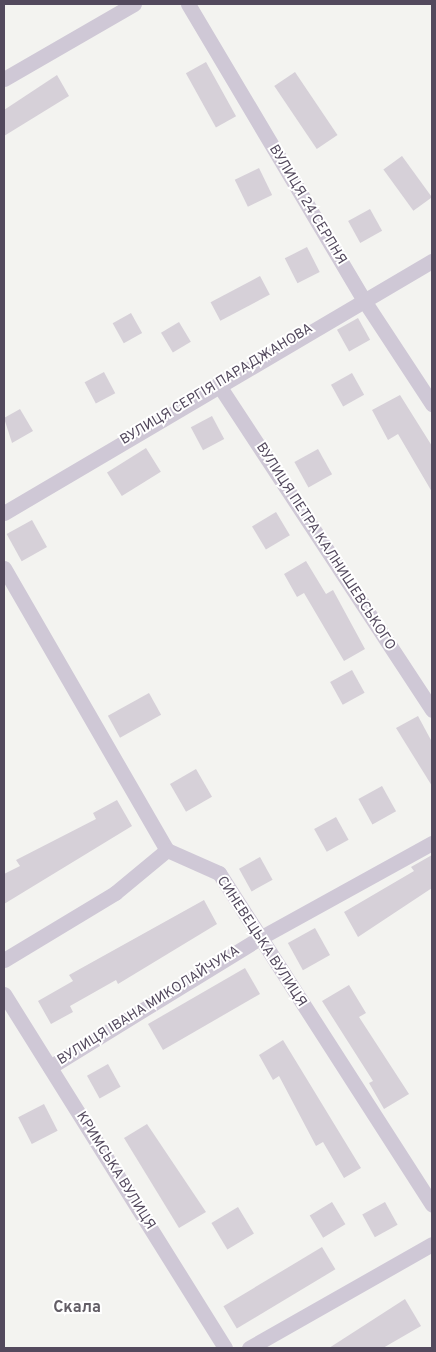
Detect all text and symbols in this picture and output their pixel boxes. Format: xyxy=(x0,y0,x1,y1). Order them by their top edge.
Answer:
street label: ВУЛИЦЯ 24 СЕРПНЯ xyxy=(265,142,349,268)
street label: ВУЛИЦЯ СЕРГІЯ ПАРАДЖАНОВА xyxy=(118,321,316,449)
street label: ВУЛИЦЯ ПЕТРА КАЛНИШЕВСЬКОГО xyxy=(251,440,399,654)
street label: СИНЕВЕЦЬКА ВУЛИЦЯ xyxy=(212,873,310,1011)
street label: ВУЛИЦЯ ІВАНА МИКОЛАЙЧУКА xyxy=(54,943,244,1069)
street label: КРИМСЬКА ВУЛИЦЯ xyxy=(72,1109,158,1233)
district label: Скала xyxy=(53,1298,101,1318)

